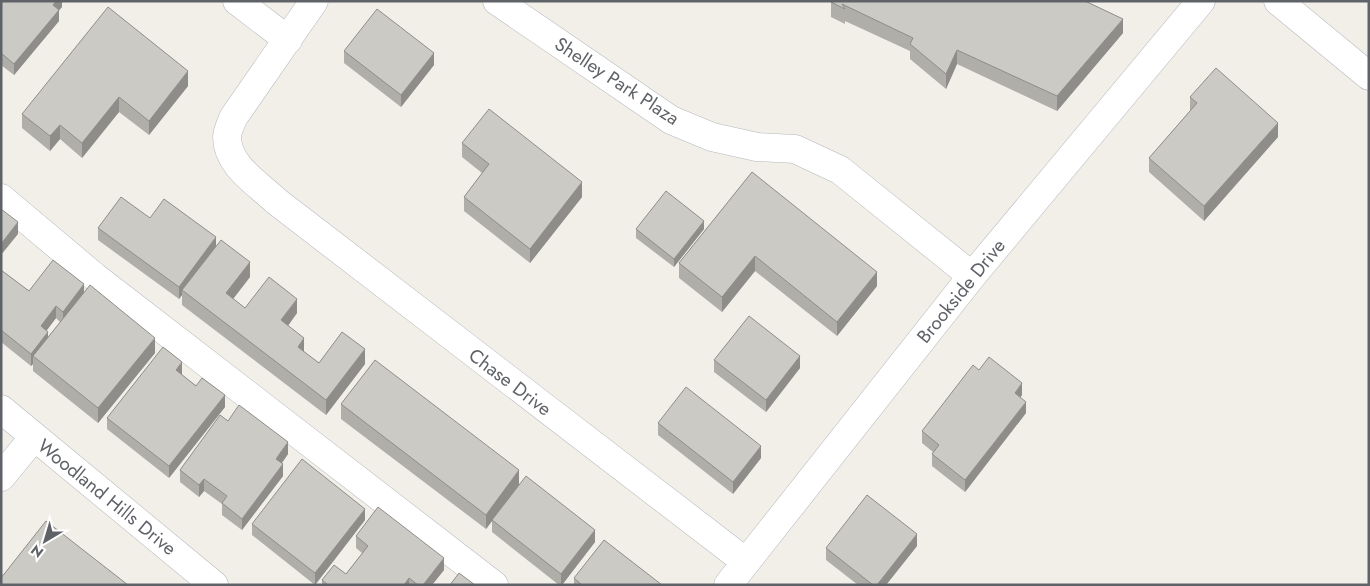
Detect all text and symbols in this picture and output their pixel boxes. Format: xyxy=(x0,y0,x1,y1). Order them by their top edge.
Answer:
street label: Shelley Park Plaza xyxy=(549,31,685,131)
street label: Brookside Drive xyxy=(911,233,1012,349)
street label: Chase Drive xyxy=(463,342,557,422)
street label: Woodland Hills Drive xyxy=(32,432,182,562)
north arrow xyxy=(20,516,70,566)
text: N xyxy=(26,540,48,563)

